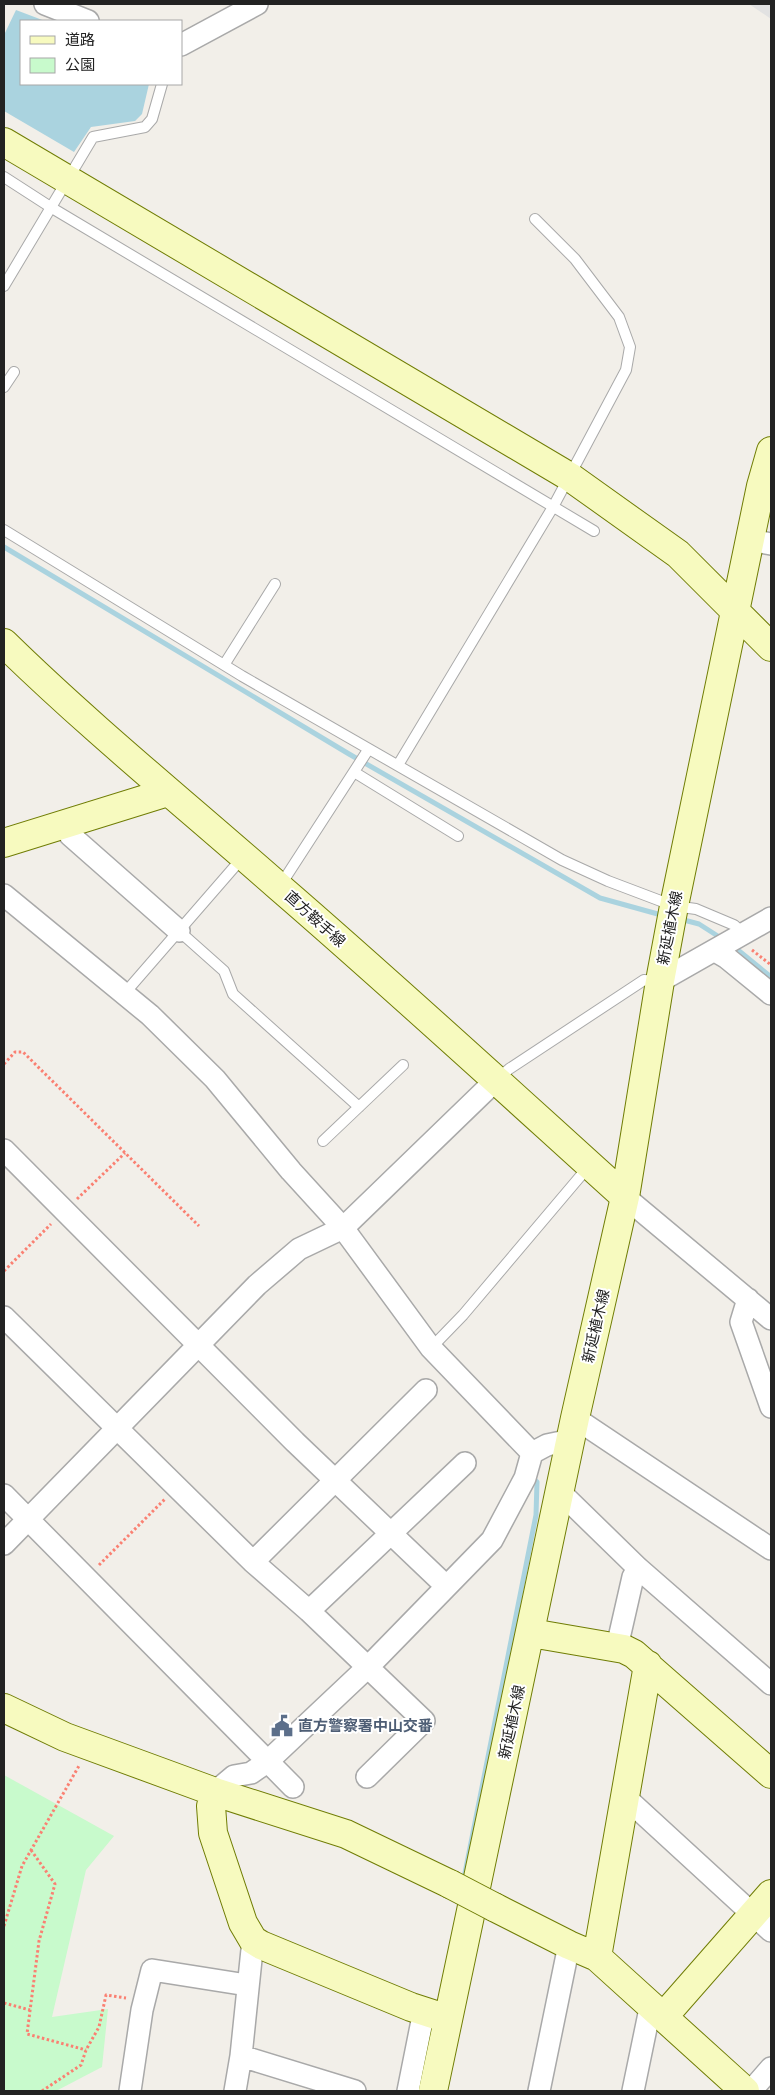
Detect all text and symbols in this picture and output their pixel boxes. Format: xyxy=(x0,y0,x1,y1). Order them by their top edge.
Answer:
legend xyxy=(20,20,182,85)
text: 道路 xyxy=(65,31,95,49)
text: 公園 xyxy=(65,56,95,74)
street label: 直方鞍手線 xyxy=(281,887,349,951)
street label: 新延植木線 xyxy=(654,889,686,967)
street label: 新延植木線 xyxy=(579,1287,613,1365)
street label: 新延植木線 xyxy=(495,1683,529,1761)
public building icon: 直方警察署中山交番 xyxy=(269,1713,295,1739)
place label: 直方警察署中山交番 xyxy=(298,1717,433,1735)

